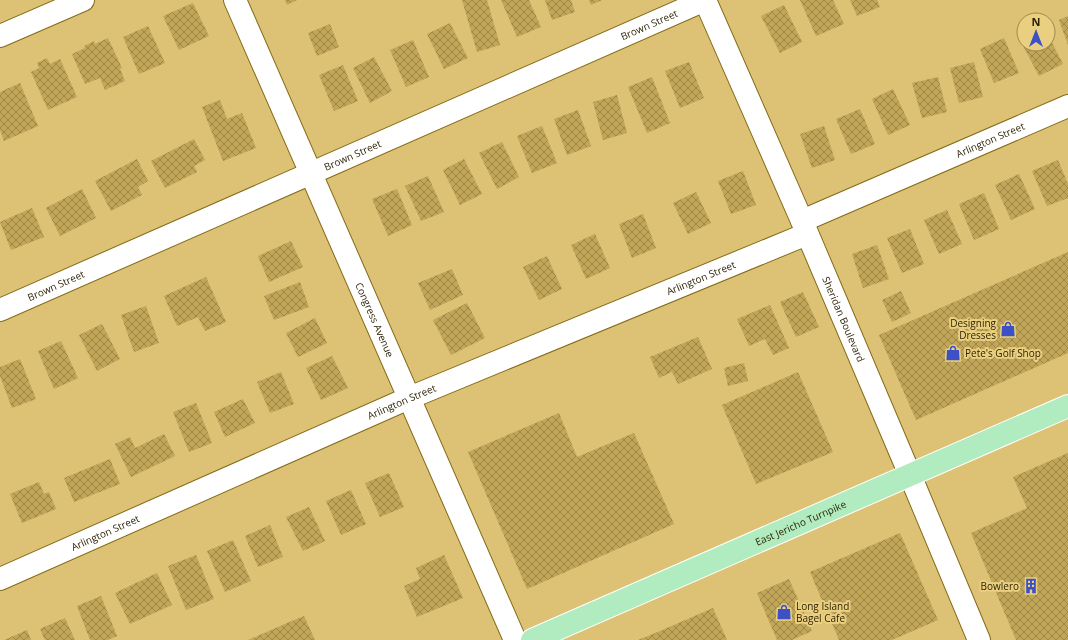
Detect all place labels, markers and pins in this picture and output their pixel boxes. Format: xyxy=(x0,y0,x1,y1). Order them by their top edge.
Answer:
place label: Designing Dresses xyxy=(950,316,997,342)
shop icon: Designing Dresses xyxy=(999,320,1017,338)
shop icon: Pete's Golf Shop xyxy=(944,344,962,362)
place label: Pete's Golf Shop xyxy=(965,346,1041,360)
building icon: Bowlero xyxy=(1022,577,1040,595)
place label: Bowlero xyxy=(981,579,1019,593)
place label: Long Island Bagel Cafe xyxy=(796,599,849,625)
shop icon: Long Island Bagel Cafe xyxy=(775,603,793,621)

